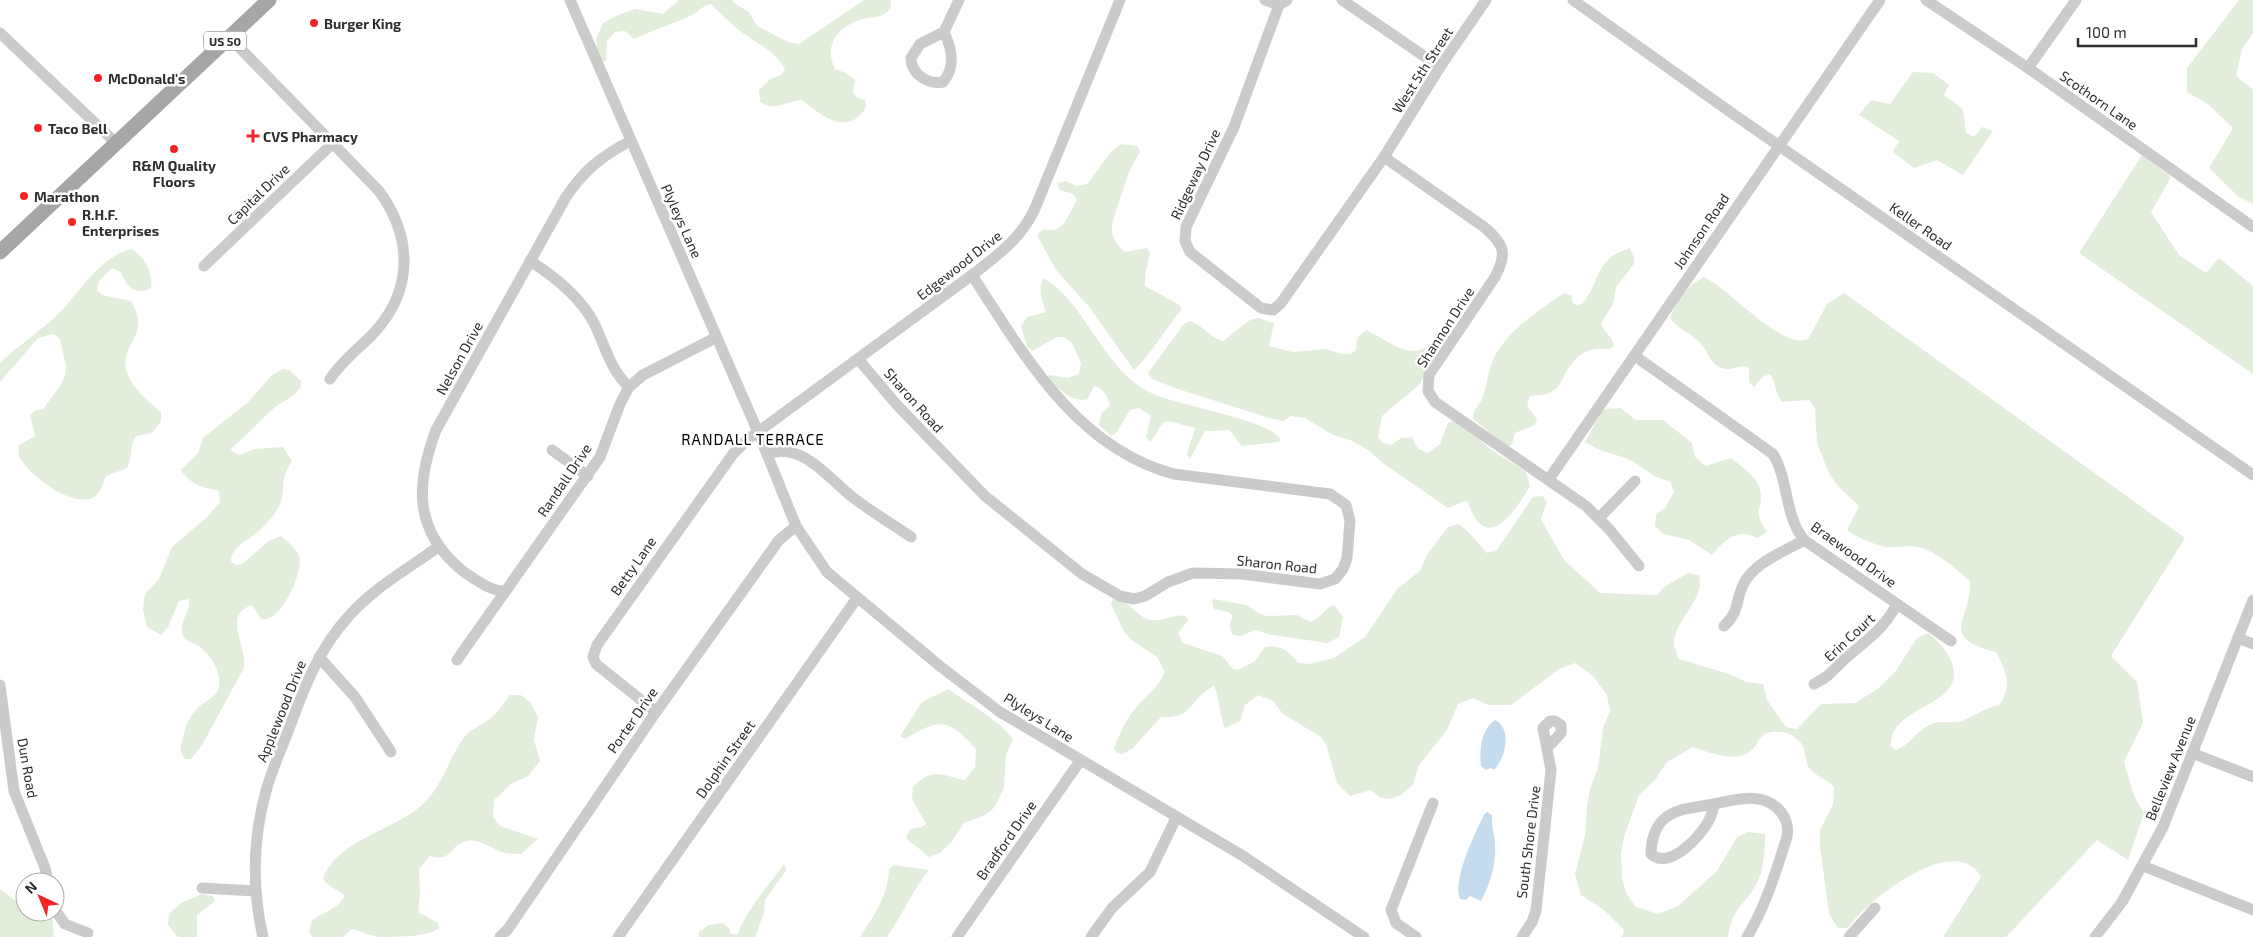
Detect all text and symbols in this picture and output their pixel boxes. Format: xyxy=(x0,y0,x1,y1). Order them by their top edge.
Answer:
place label: Burger King xyxy=(324,15,401,32)
scale bar xyxy=(2078,15,2196,47)
marker: Burger King xyxy=(308,17,320,29)
text: 100 m xyxy=(2086,23,2127,41)
street label: West 5th Street xyxy=(1388,24,1456,116)
road number: US 50 xyxy=(204,31,246,50)
street label: Scothorn Lane xyxy=(2057,67,2141,133)
place label: McDonald's xyxy=(108,70,186,87)
marker: McDonald's xyxy=(92,72,104,84)
place label: Taco Bell xyxy=(48,120,108,137)
marker: Taco Bell xyxy=(32,122,44,134)
street label: Ridgeway Drive xyxy=(1167,126,1223,222)
place label: CVS Pharmacy xyxy=(263,128,358,145)
marker: CVS Pharmacy xyxy=(247,130,259,142)
marker: R&M Quality Floors xyxy=(168,143,180,155)
place label: R&M Quality Floors xyxy=(132,157,216,190)
street label: Capital Drive xyxy=(223,160,293,228)
street label: Plyleys Lane xyxy=(658,181,706,261)
place label: Marathon xyxy=(34,188,100,205)
marker: Marathon xyxy=(18,190,30,202)
street label: Johnson Road xyxy=(1669,190,1733,272)
street label: Keller Road xyxy=(1887,198,1955,254)
place label: R.H.F. Enterprises xyxy=(82,206,159,239)
marker: R.H.F. Enterprises xyxy=(66,216,78,228)
street label: Edgewood Drive xyxy=(913,227,1005,303)
street label: Shannon Drive xyxy=(1413,284,1477,370)
street label: Nelson Drive xyxy=(432,318,486,398)
street label: Sharon Road xyxy=(881,364,947,436)
district label: RANDALL TERRACE xyxy=(681,430,825,448)
street label: Randall Drive xyxy=(533,440,595,520)
street label: Braewood Drive xyxy=(1808,517,1900,591)
street label: Betty Lane xyxy=(607,533,659,599)
street label: Sharon Road xyxy=(1236,551,1318,577)
street label: Erin Court xyxy=(1820,609,1878,665)
street label: Applewood Drive xyxy=(253,658,309,764)
street label: Porter Drive xyxy=(603,684,661,756)
street label: Plyleys Lane xyxy=(1001,689,1077,745)
street label: Belleview Avenue xyxy=(2141,713,2199,823)
street label: Dolphin Street xyxy=(692,717,758,801)
street label: Dun Road xyxy=(14,737,42,799)
street label: South Shore Drive xyxy=(1513,785,1543,899)
street label: Bradford Drive xyxy=(972,797,1040,883)
north arrow xyxy=(15,872,65,922)
text: N xyxy=(21,878,40,897)

